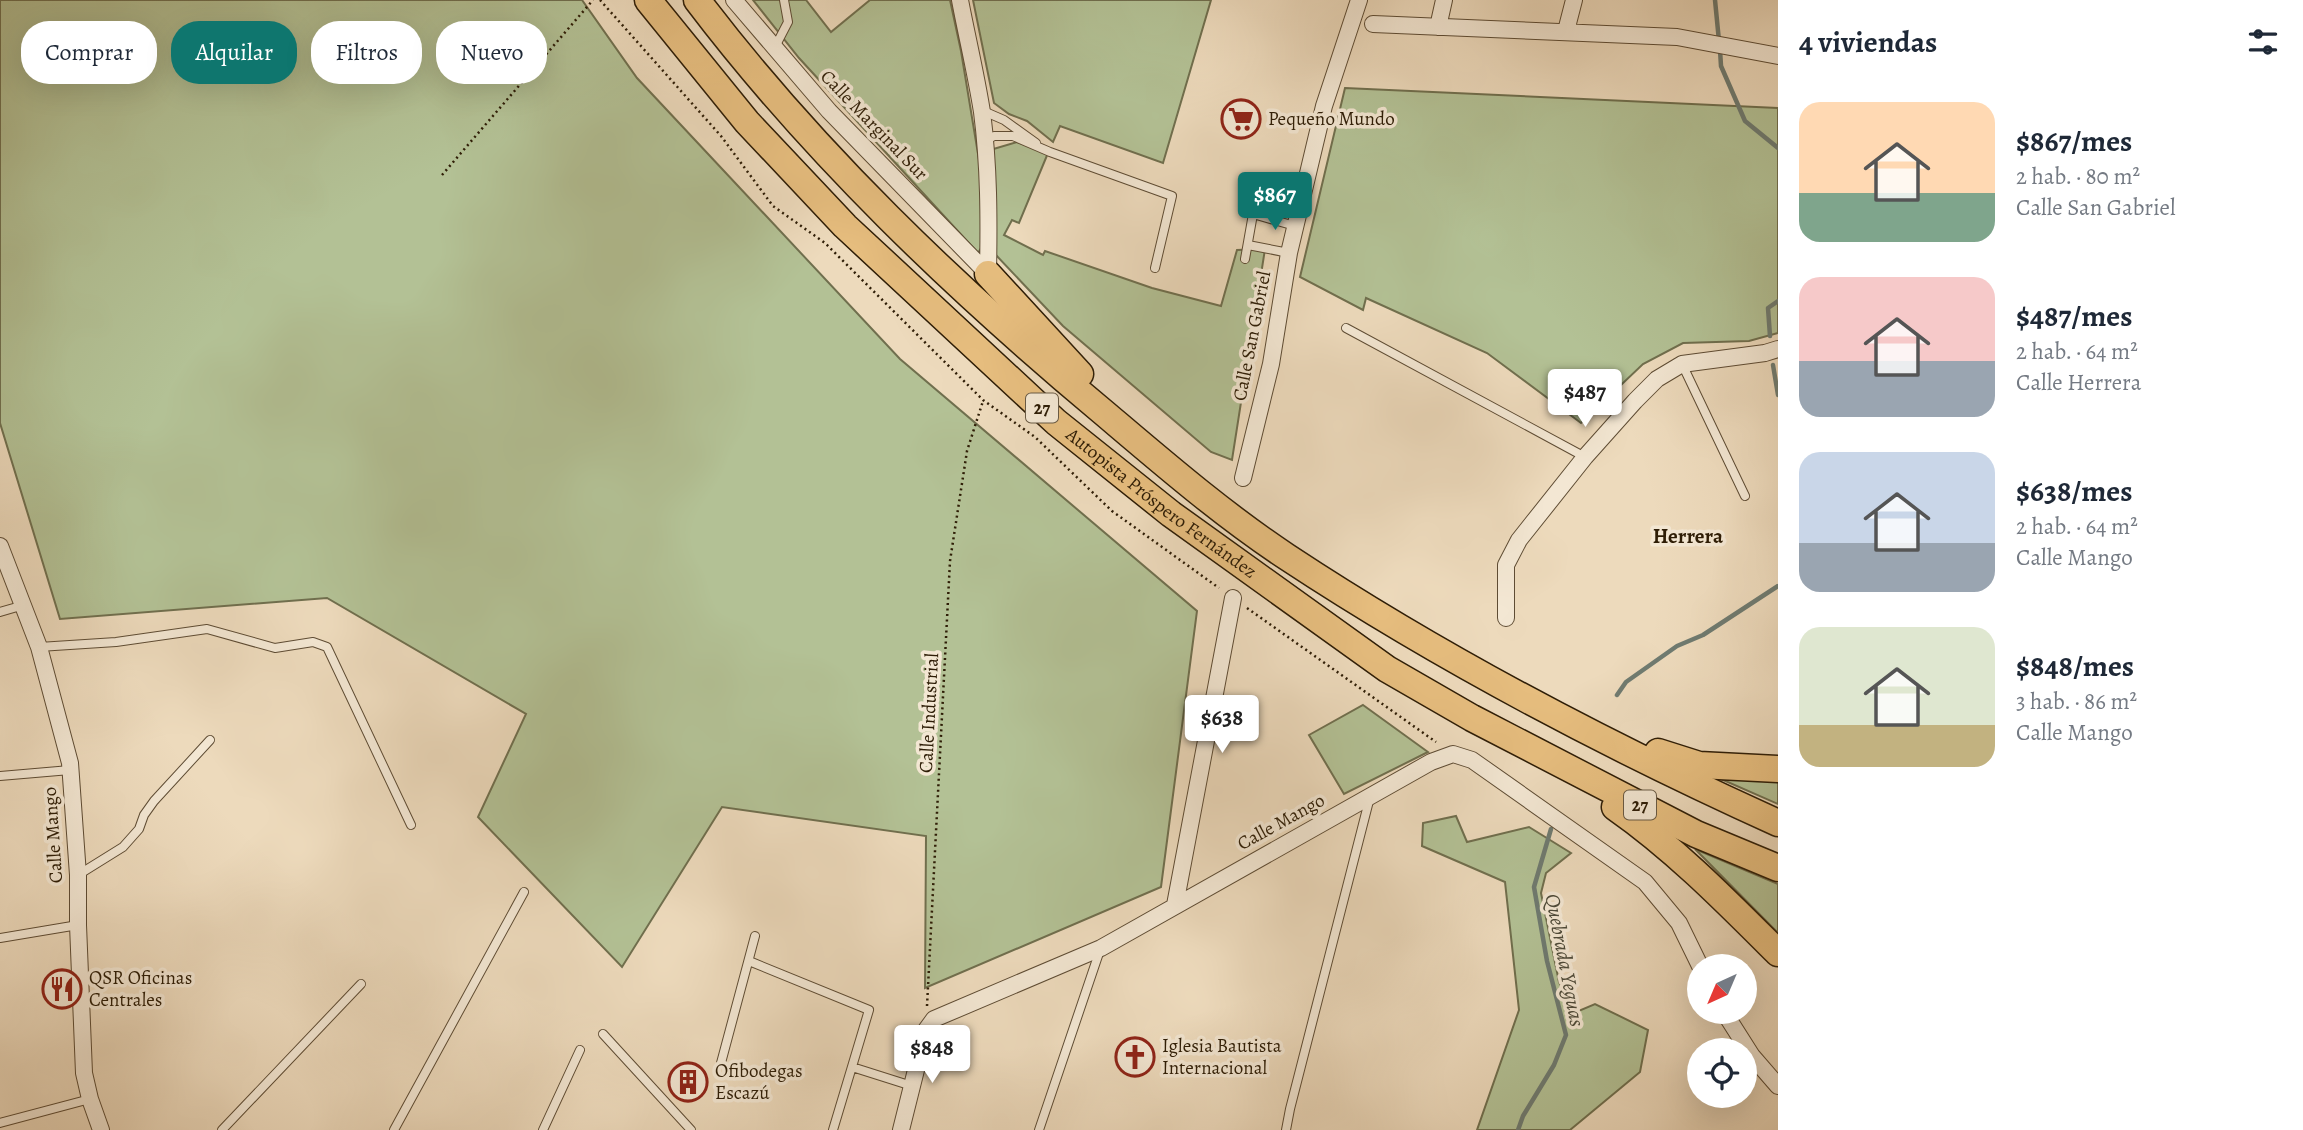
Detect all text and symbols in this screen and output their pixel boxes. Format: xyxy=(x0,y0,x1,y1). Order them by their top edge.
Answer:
chip: Comprar xyxy=(21,21,157,84)
chip: Alquilar xyxy=(171,21,297,84)
chip: Filtros xyxy=(311,21,422,84)
chip: Nuevo xyxy=(436,21,547,84)
text: 4 viviendas xyxy=(1799,22,1937,62)
icon: filters xyxy=(2244,23,2282,61)
street label: Calle Marginal Sur xyxy=(814,64,934,186)
supermarket icon: Pequeño Mundo xyxy=(1220,98,1262,140)
place label: Pequeño Mundo xyxy=(1268,106,1395,132)
text: $867/mes xyxy=(2016,121,2132,161)
icon: home xyxy=(1855,130,1939,214)
text: 2 hab. · 80 m² xyxy=(2016,161,2140,192)
pin: $867 xyxy=(1234,173,1316,232)
text: $867 xyxy=(1254,179,1296,210)
text: Calle San Gabriel xyxy=(2016,192,2176,223)
street label: Calle San Gabriel xyxy=(1227,268,1277,403)
text: $487/mes xyxy=(2016,296,2132,336)
icon: home xyxy=(1855,305,1939,389)
text: 2 hab. · 64 m² xyxy=(2016,336,2138,367)
text: Calle Herrera xyxy=(2016,367,2141,398)
pin: $487 xyxy=(1544,370,1626,429)
text: $487 xyxy=(1564,376,1606,407)
road number: 27 xyxy=(1026,394,1058,422)
street label: Autopista Próspero Fernández xyxy=(1060,421,1262,584)
text: $638/mes xyxy=(2016,471,2132,511)
icon: home xyxy=(1855,480,1939,564)
text: 2 hab. · 64 m² xyxy=(2016,511,2138,542)
district label: Herrera xyxy=(1653,522,1724,550)
text: Calle Mango xyxy=(2016,542,2133,573)
text: $848/mes xyxy=(2016,646,2134,686)
street label: Calle Industrial xyxy=(913,652,945,774)
icon: home xyxy=(1855,655,1939,739)
text: 3 hab. · 86 m² xyxy=(2016,686,2137,717)
pin: $638 xyxy=(1181,696,1263,755)
text: $638 xyxy=(1201,702,1243,733)
text: Calle Mango xyxy=(2016,717,2133,748)
street label: Calle Mango xyxy=(37,786,69,884)
street label: Calle Mango xyxy=(1233,787,1329,857)
road number: 27 xyxy=(1624,790,1656,820)
water label: Quebrada Yeguas xyxy=(1538,891,1592,1029)
north arrow xyxy=(1687,954,1757,1024)
map controls xyxy=(1687,954,1757,1108)
place label: QSR Oficinas Centrales xyxy=(89,965,192,1013)
restaurant icon: QSR Oficinas Centrales xyxy=(41,968,83,1010)
pin: $848 xyxy=(891,1026,973,1085)
text: $848 xyxy=(910,1032,954,1063)
place label: Iglesia Bautista Internacional xyxy=(1162,1033,1282,1081)
church icon: Iglesia Bautista Internacional xyxy=(1114,1036,1156,1078)
button: locate xyxy=(1687,1038,1757,1108)
place label: Ofibodegas Escazú xyxy=(715,1058,803,1106)
building icon: Ofibodegas Escazú xyxy=(667,1061,709,1103)

